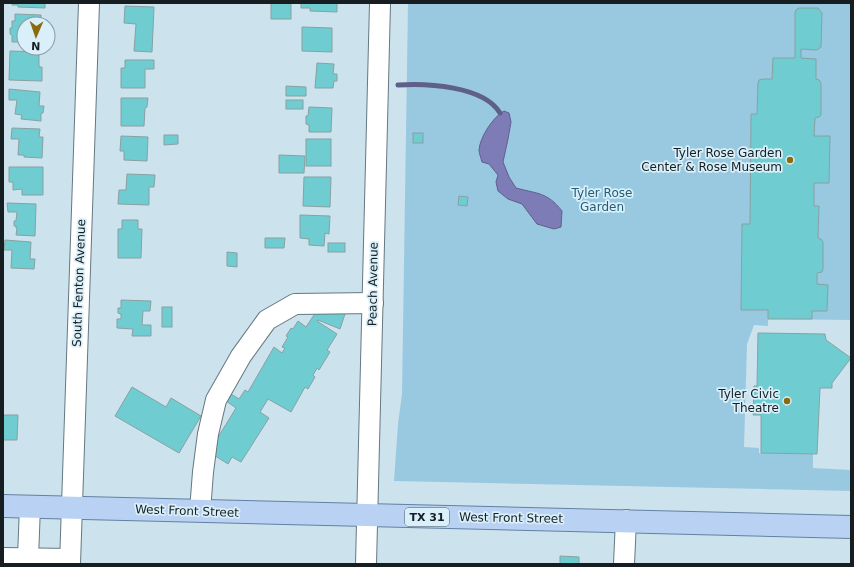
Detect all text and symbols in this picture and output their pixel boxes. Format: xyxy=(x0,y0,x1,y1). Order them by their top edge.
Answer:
north arrow xyxy=(16,16,56,56)
text: N xyxy=(31,39,41,52)
place label: Tyler Rose Garden Center & Rose Museum xyxy=(641,146,782,174)
marker: Tyler Rose Garden Center & Rose Museum xyxy=(785,155,795,165)
park label: Tyler Rose Garden xyxy=(571,186,632,214)
street label: South Fenton Avenue xyxy=(70,219,88,347)
street label: Peach Avenue xyxy=(365,242,381,326)
place label: Tyler Civic Theatre xyxy=(717,387,779,415)
marker: Tyler Civic Theatre xyxy=(782,396,792,406)
street label: West Front Street xyxy=(135,502,239,520)
road number: TX 31 xyxy=(405,508,449,526)
street label: West Front Street xyxy=(459,510,563,526)

